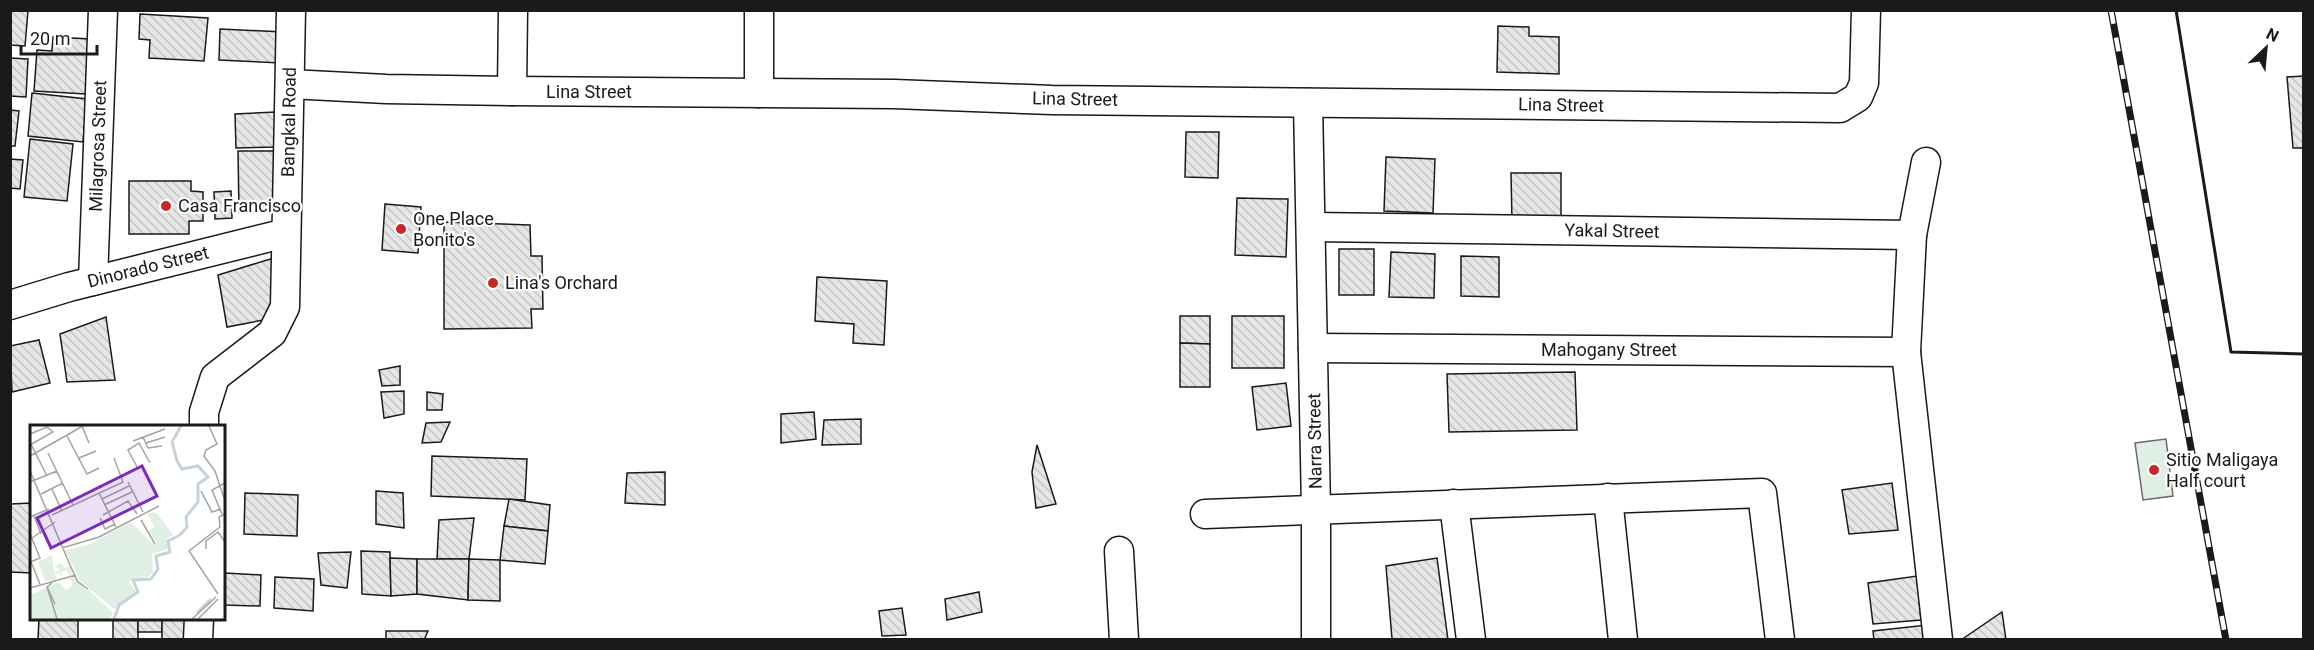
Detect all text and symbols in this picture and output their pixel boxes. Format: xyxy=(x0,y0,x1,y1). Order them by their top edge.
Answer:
scale bar xyxy=(21,18,98,56)
north arrow xyxy=(2236,18,2296,78)
text: N xyxy=(2263,24,2282,46)
text: 20 m xyxy=(30,28,70,49)
street label: Bangkal Road xyxy=(277,67,300,177)
street label: Milagrosa Street xyxy=(85,80,110,212)
street label: Lina Street xyxy=(546,81,632,102)
street label: Lina Street xyxy=(1032,87,1118,110)
street label: Lina Street xyxy=(1518,93,1604,116)
place label: Casa Francisco xyxy=(178,195,301,216)
marker: Casa Francisco xyxy=(159,199,173,213)
place label: One Place Bonito's xyxy=(413,208,494,250)
street label: Yakal Street xyxy=(1564,219,1660,242)
marker: One Place Bonito's xyxy=(394,222,408,236)
street label: Dinorado Street xyxy=(85,241,211,292)
place label: Lina's Orchard xyxy=(505,272,618,293)
marker: Lina's Orchard xyxy=(486,276,500,290)
street label: Mahogany Street xyxy=(1541,339,1677,360)
street label: Narra Street xyxy=(1303,393,1326,489)
inset map xyxy=(30,425,225,620)
place label: Sitio Maligaya Half court xyxy=(2166,449,2278,491)
marker: Sitio Maligaya Half court xyxy=(2147,463,2161,477)

